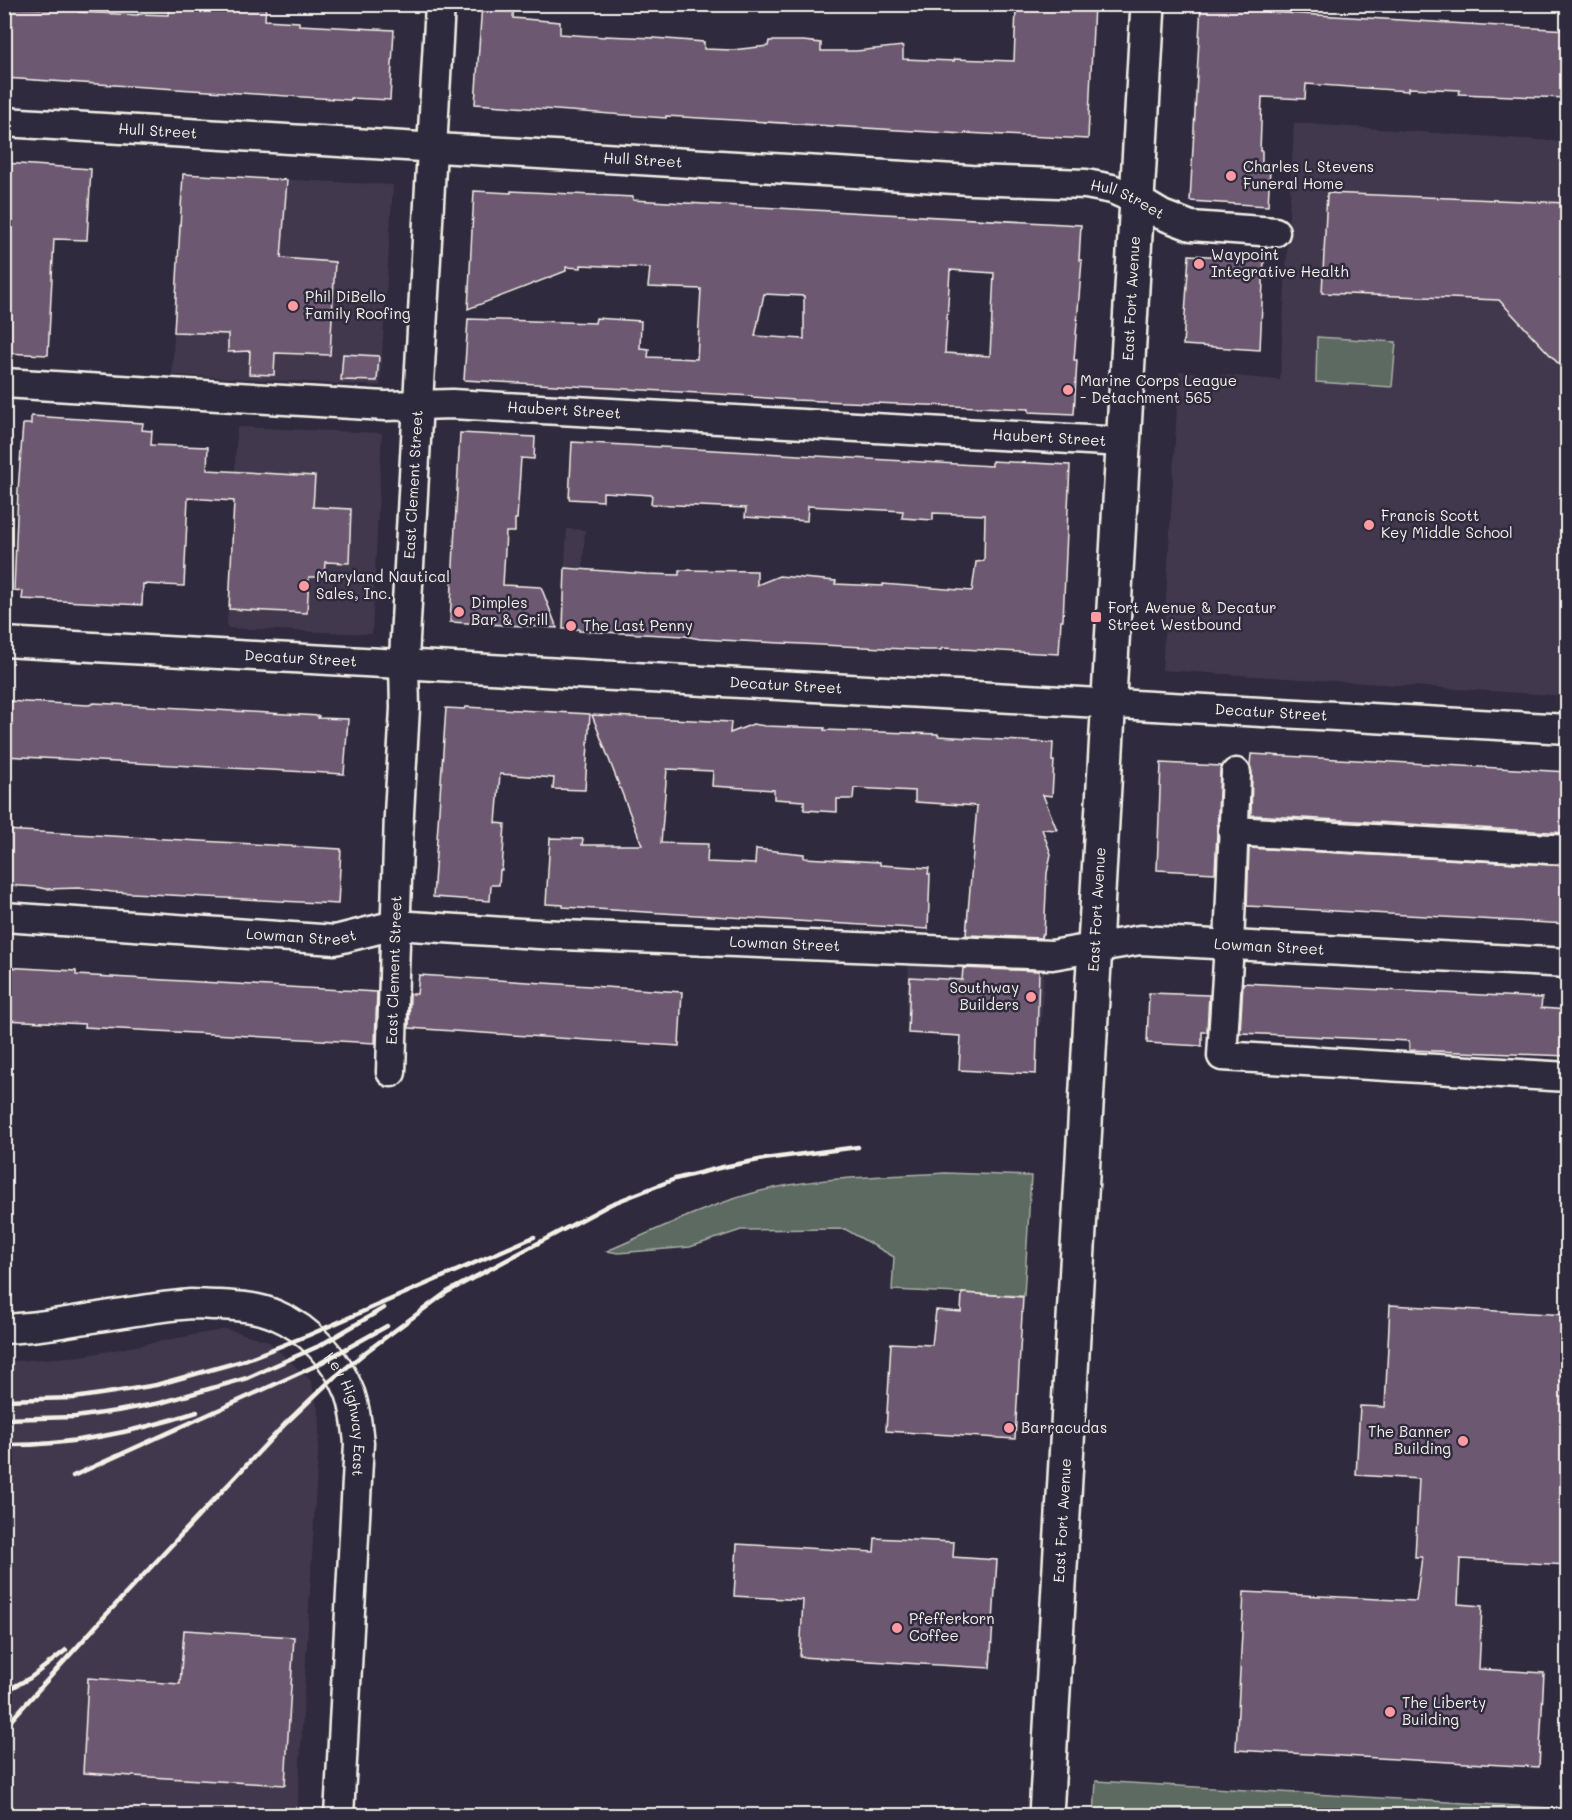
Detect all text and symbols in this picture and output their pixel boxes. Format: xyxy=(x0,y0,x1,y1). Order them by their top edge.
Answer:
street label: Hull Street xyxy=(118,118,198,143)
street label: Hull Street xyxy=(603,147,683,172)
place label: Charles L Stevens Funeral Home xyxy=(1243,156,1374,193)
marker: Charles L Stevens Funeral Home xyxy=(1224,169,1238,183)
street label: Hull Street xyxy=(1089,174,1168,223)
street label: East Fort Avenue xyxy=(1117,235,1144,361)
place label: Waypoint Integrative Health xyxy=(1211,244,1349,281)
marker: Waypoint Integrative Health xyxy=(1192,257,1206,271)
place label: Phil DiBello Family Roofing xyxy=(305,286,411,323)
marker: Phil DiBello Family Roofing xyxy=(286,299,300,313)
place label: Marine Corps League - Detachment 565 xyxy=(1080,370,1237,407)
marker: Marine Corps League - Detachment 565 xyxy=(1061,383,1075,397)
street label: Haubert Street xyxy=(507,396,622,423)
street label: East Clement Street xyxy=(398,409,427,560)
street label: Haubert Street xyxy=(992,424,1107,450)
place label: Francis Scott Key Middle School xyxy=(1381,505,1513,542)
marker: Francis Scott Key Middle School xyxy=(1362,518,1376,532)
place label: Maryland Nautical Sales, Inc. xyxy=(316,566,450,603)
marker: Maryland Nautical Sales, Inc. xyxy=(297,579,311,593)
place label: Dimples Bar & Grill xyxy=(471,592,548,629)
place label: Fort Avenue & Decatur Street Westbound xyxy=(1108,597,1277,634)
marker: Dimples Bar & Grill xyxy=(452,605,466,619)
marker: Fort Avenue & Decatur Street Westbound xyxy=(1089,610,1103,624)
place label: The Last Penny xyxy=(583,615,693,635)
marker: The Last Penny xyxy=(564,619,578,633)
street label: Decatur Street xyxy=(244,644,357,671)
street label: Decatur Street xyxy=(729,671,843,698)
street label: Decatur Street xyxy=(1214,698,1328,725)
street label: East Fort Avenue xyxy=(1083,846,1110,972)
street label: East Clement Street xyxy=(381,895,405,1045)
street label: Lowman Street xyxy=(245,923,358,950)
street label: Lowman Street xyxy=(729,931,841,955)
street label: Lowman Street xyxy=(1213,933,1325,959)
place label: Southway Builders xyxy=(950,977,1019,1014)
marker: Southway Builders xyxy=(1024,990,1038,1004)
street label: Key Highway East xyxy=(320,1348,370,1477)
place label: Barracudas xyxy=(1021,1417,1107,1437)
marker: Barracudas xyxy=(1002,1421,1016,1435)
place label: The Banner Building xyxy=(1368,1421,1451,1458)
marker: The Banner Building xyxy=(1456,1434,1470,1448)
street label: East Fort Avenue xyxy=(1048,1458,1075,1583)
place label: Pfefferkorn Coffee xyxy=(909,1608,994,1645)
marker: Pfefferkorn Coffee xyxy=(890,1621,904,1635)
place label: The Liberty Building xyxy=(1402,1692,1486,1729)
marker: The Liberty Building xyxy=(1383,1705,1397,1719)

